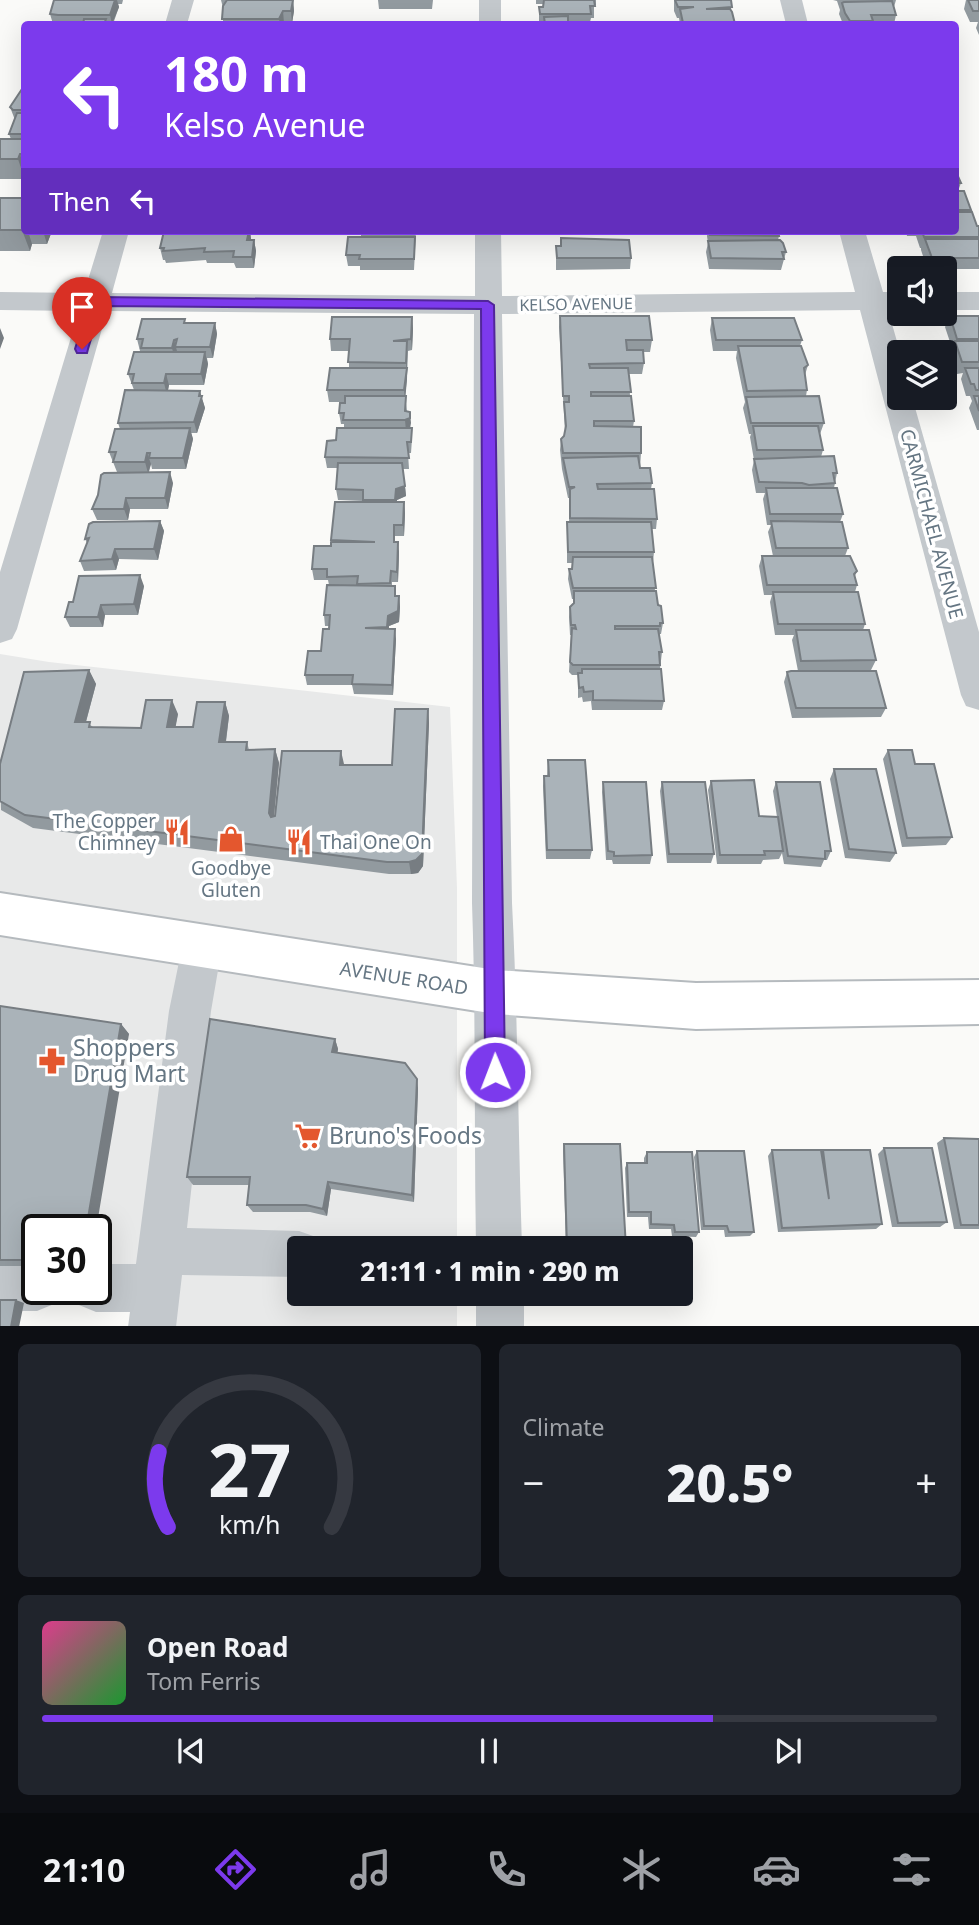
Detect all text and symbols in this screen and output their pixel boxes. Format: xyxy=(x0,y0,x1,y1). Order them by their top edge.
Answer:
text: 180 m xyxy=(164,40,309,106)
icon: left xyxy=(49,49,140,140)
text: Kelso Avenue xyxy=(164,103,365,146)
icon: left xyxy=(124,182,162,220)
text: Then xyxy=(49,183,110,219)
map controls xyxy=(887,256,957,410)
button: sound xyxy=(887,256,957,326)
pin xyxy=(52,277,112,349)
icon: arrive xyxy=(63,288,101,326)
street label: KELSO AVENUE xyxy=(519,292,633,316)
button: layers xyxy=(887,340,957,410)
street label: CARMICHAEL AVENUE xyxy=(894,426,970,622)
place label: The Copper Chimney xyxy=(53,808,156,856)
restaurant icon: The Copper Chimney xyxy=(162,817,192,847)
shop icon: Goodbye Gluten xyxy=(216,824,246,854)
restaurant icon: Thai One On xyxy=(284,827,314,857)
place label: Thai One On xyxy=(320,829,432,855)
place label: Goodbye Gluten xyxy=(191,855,271,903)
street label: AVENUE ROAD xyxy=(338,955,470,1001)
place label: Shoppers Drug Mart xyxy=(73,1031,185,1089)
position arrow xyxy=(458,1035,532,1109)
pharmacy icon: Shoppers Drug Mart xyxy=(37,1046,67,1076)
place label: Bruno's Foods xyxy=(329,1119,482,1151)
supermarket icon: Bruno's Foods xyxy=(293,1121,323,1151)
speed limit sign: 30 xyxy=(21,1214,112,1305)
text: 21:11 · 1 min · 290 m xyxy=(360,1253,620,1289)
text: Climate xyxy=(523,1411,605,1443)
text: 27 xyxy=(208,1419,291,1518)
text: 20.5° xyxy=(666,1446,793,1517)
text: − xyxy=(523,1456,544,1508)
text: + xyxy=(915,1456,937,1508)
text: km/h xyxy=(218,1506,280,1540)
text: Open Road xyxy=(147,1629,289,1665)
text: Tom Ferris xyxy=(147,1665,260,1697)
icon: previous xyxy=(172,1732,210,1770)
icon: pause xyxy=(470,1732,508,1770)
icon: next xyxy=(769,1732,807,1770)
icon: directions xyxy=(211,1845,260,1894)
icon: music xyxy=(346,1845,395,1894)
icon: phone xyxy=(482,1845,531,1894)
icon: climate xyxy=(617,1845,666,1894)
icon: car xyxy=(752,1845,801,1894)
icon: filters xyxy=(887,1845,936,1894)
text: 21:10 xyxy=(43,1848,125,1891)

